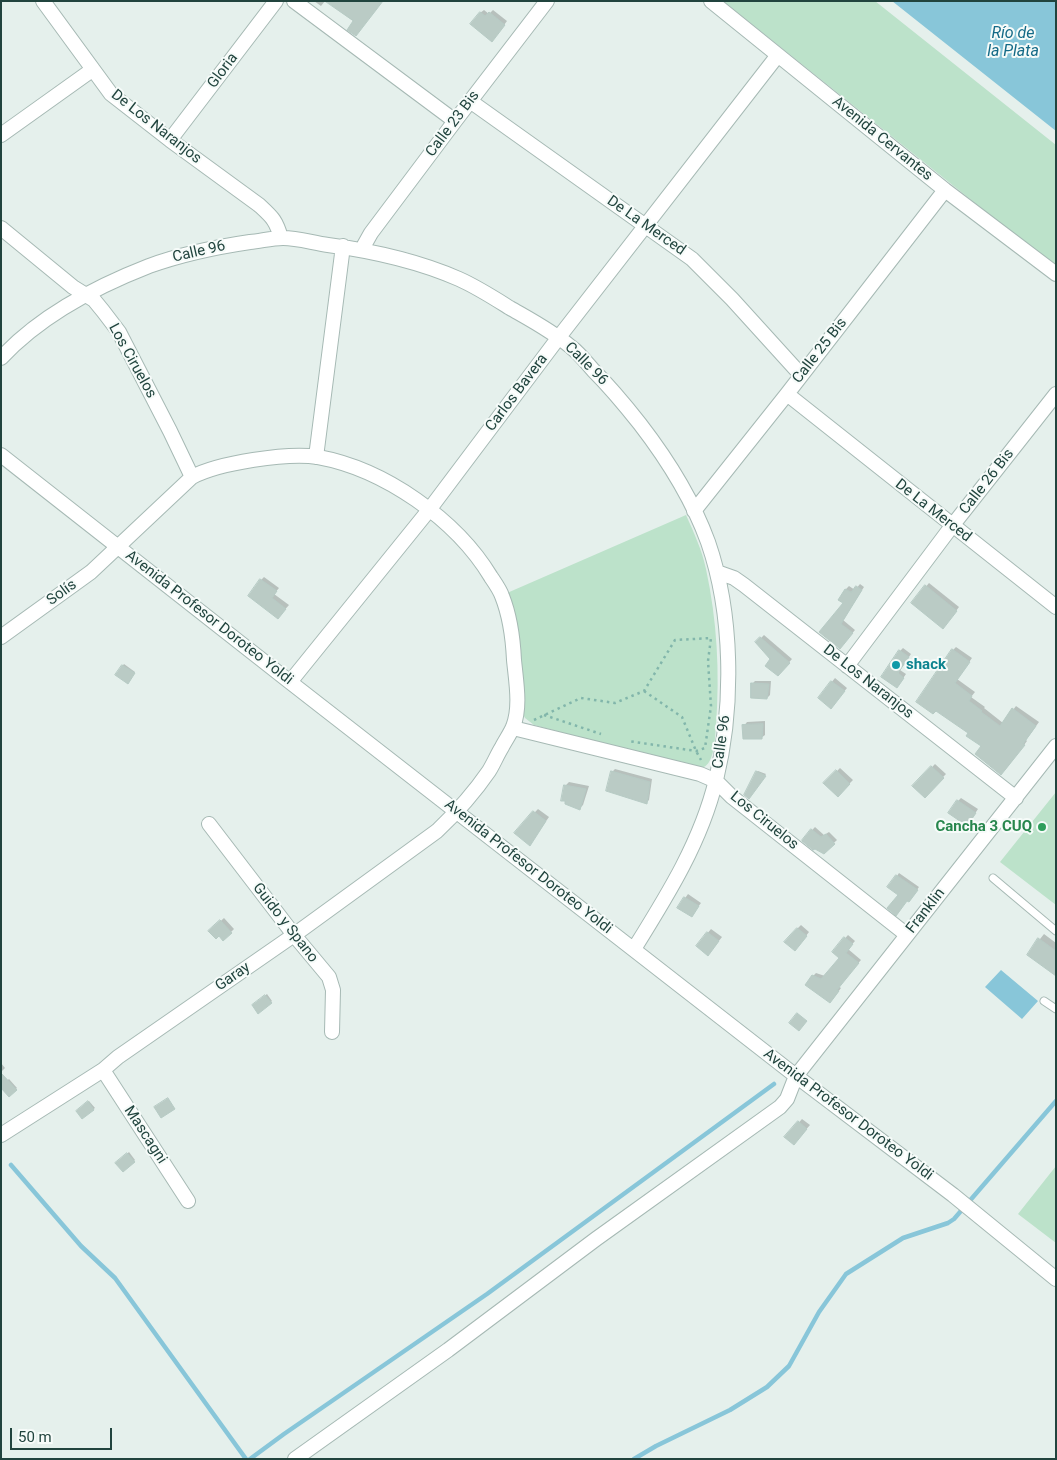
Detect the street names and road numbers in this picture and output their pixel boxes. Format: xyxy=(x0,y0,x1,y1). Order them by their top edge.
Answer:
street label: Gloria xyxy=(204,50,242,92)
street label: De Los Naranjos xyxy=(107,86,205,168)
street label: Calle 23 Bis xyxy=(422,87,484,161)
street label: Avenida Cervantes xyxy=(828,93,936,185)
street label: De La Merced xyxy=(603,192,689,260)
street label: Calle 96 xyxy=(171,237,227,267)
street label: Calle 25 Bis xyxy=(789,315,851,387)
street label: Los Ciruelos xyxy=(104,320,160,402)
street label: Calle 96 xyxy=(561,339,611,389)
street label: Carlos Bavera xyxy=(482,351,552,435)
street label: Calle 26 Bis xyxy=(956,446,1018,518)
street label: De La Merced xyxy=(891,476,975,546)
street label: Avenida Profesor Doroteo Yoldi xyxy=(122,547,296,689)
street label: Solís xyxy=(44,576,80,610)
street label: De Los Naranjos xyxy=(819,641,917,723)
street label: Calle 96 xyxy=(709,714,735,770)
street label: Los Ciruelos xyxy=(726,788,802,854)
street label: Avenida Profesor Doroteo Yoldi xyxy=(441,796,615,938)
street label: Guido y Spano xyxy=(248,880,322,966)
street label: Franklin xyxy=(903,885,949,937)
street label: Garay xyxy=(212,959,254,995)
street label: Avenida Profesor Doroteo Yoldi xyxy=(760,1045,936,1185)
street label: Mascagni xyxy=(120,1103,170,1167)

